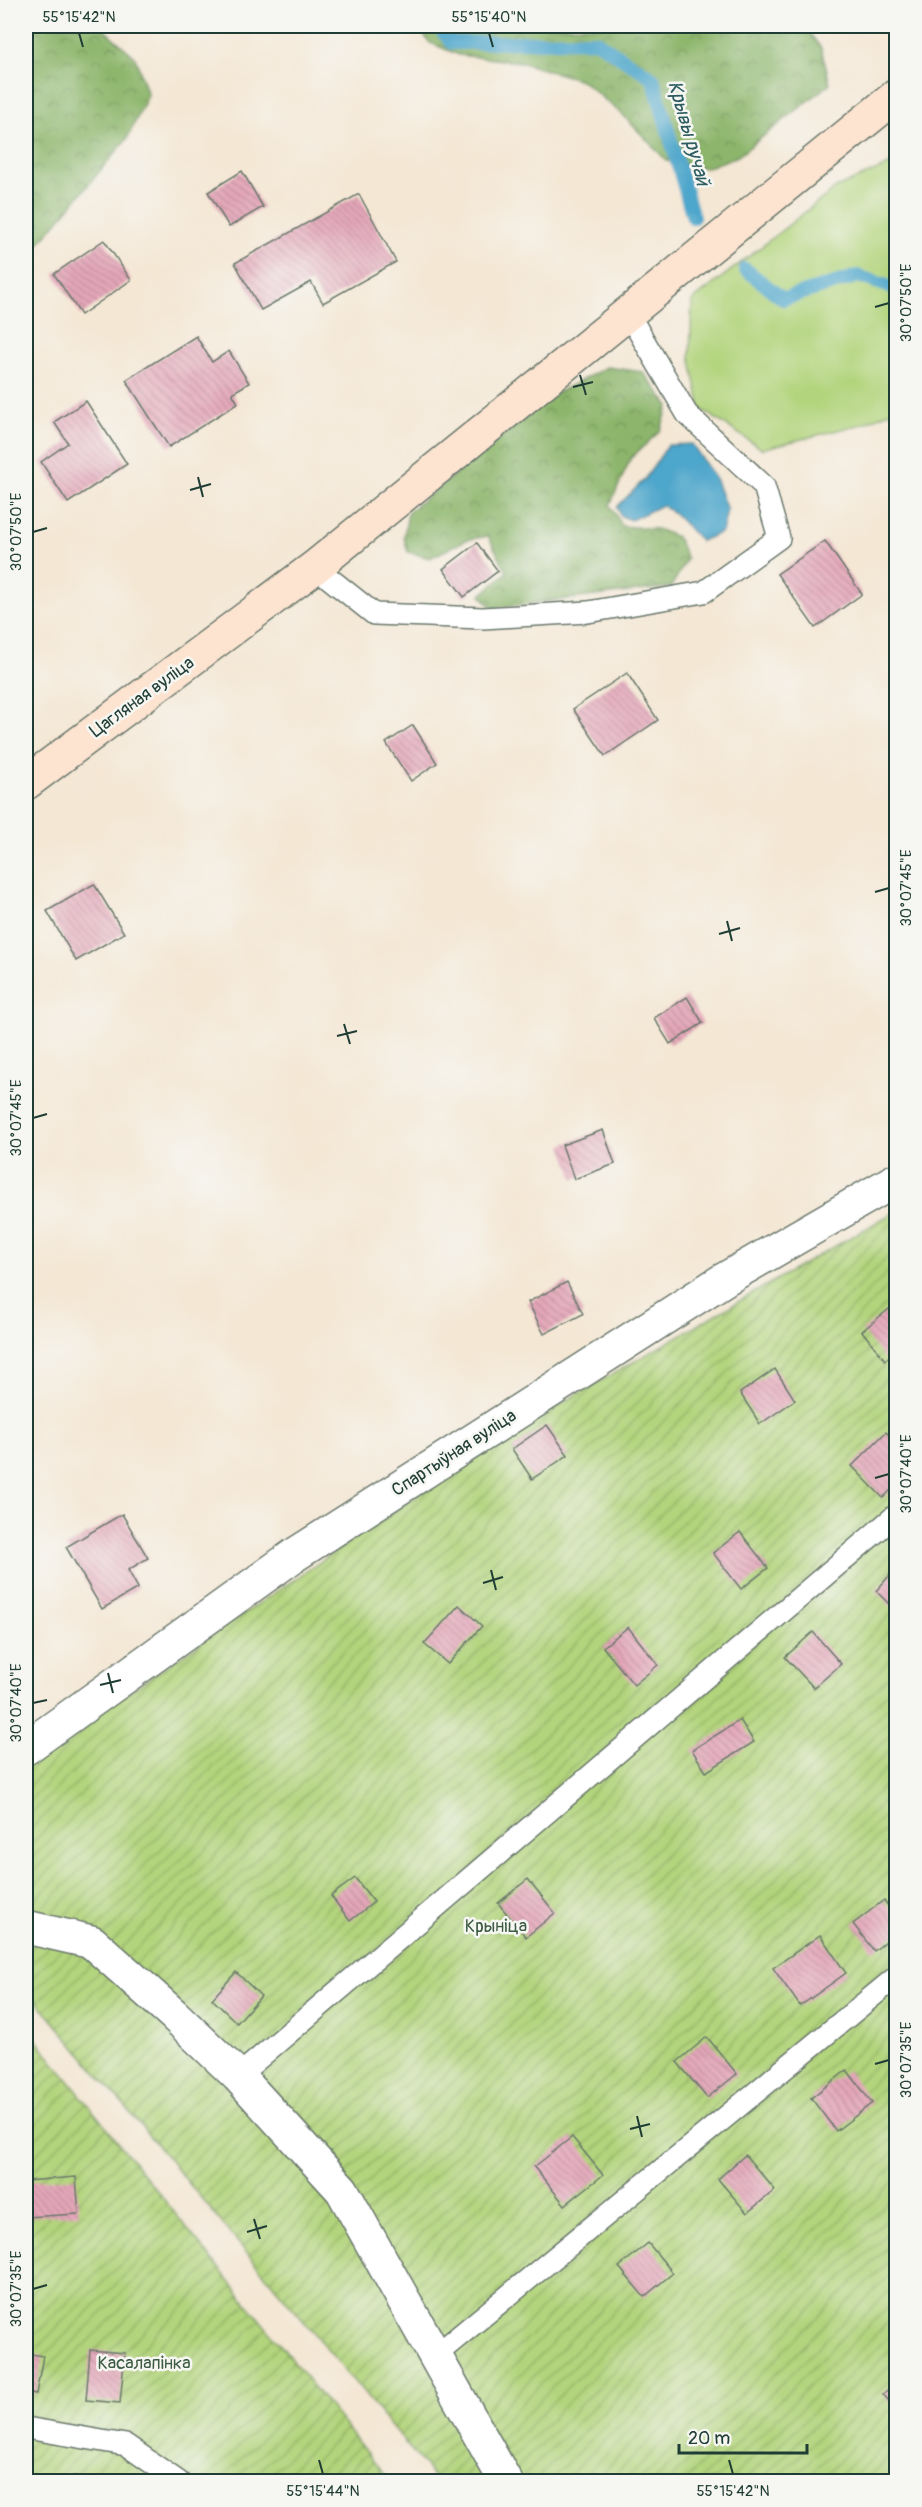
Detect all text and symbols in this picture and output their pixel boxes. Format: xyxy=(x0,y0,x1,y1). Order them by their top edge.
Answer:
text: 55°15'42"N xyxy=(42,8,116,27)
text: 55°15'40"N xyxy=(452,8,526,27)
water label: Крывы ручай xyxy=(662,78,716,190)
text: 30°07'50"E xyxy=(897,264,916,342)
text: 30°07'50"E xyxy=(7,493,26,571)
street label: Цагляная вуліца xyxy=(85,651,199,743)
text: 30°07'45"E xyxy=(897,849,916,927)
text: 30°07'45"E xyxy=(7,1079,26,1157)
street label: Спартыўная вуліца xyxy=(387,1404,521,1502)
text: 30°07'40"E xyxy=(897,1434,916,1514)
text: 30°07'40"E xyxy=(7,1663,26,1743)
park label: Крыніца xyxy=(465,1915,527,1938)
text: 30°07'35"E xyxy=(897,2021,916,2098)
text: 30°07'35"E xyxy=(7,2250,26,2327)
park label: Касалапінка xyxy=(97,2352,191,2375)
scale bar xyxy=(679,2417,806,2455)
text: 20 m xyxy=(688,2427,730,2450)
text: 55°15'44"N xyxy=(286,2482,360,2501)
text: 55°15'42"N xyxy=(696,2482,770,2501)

